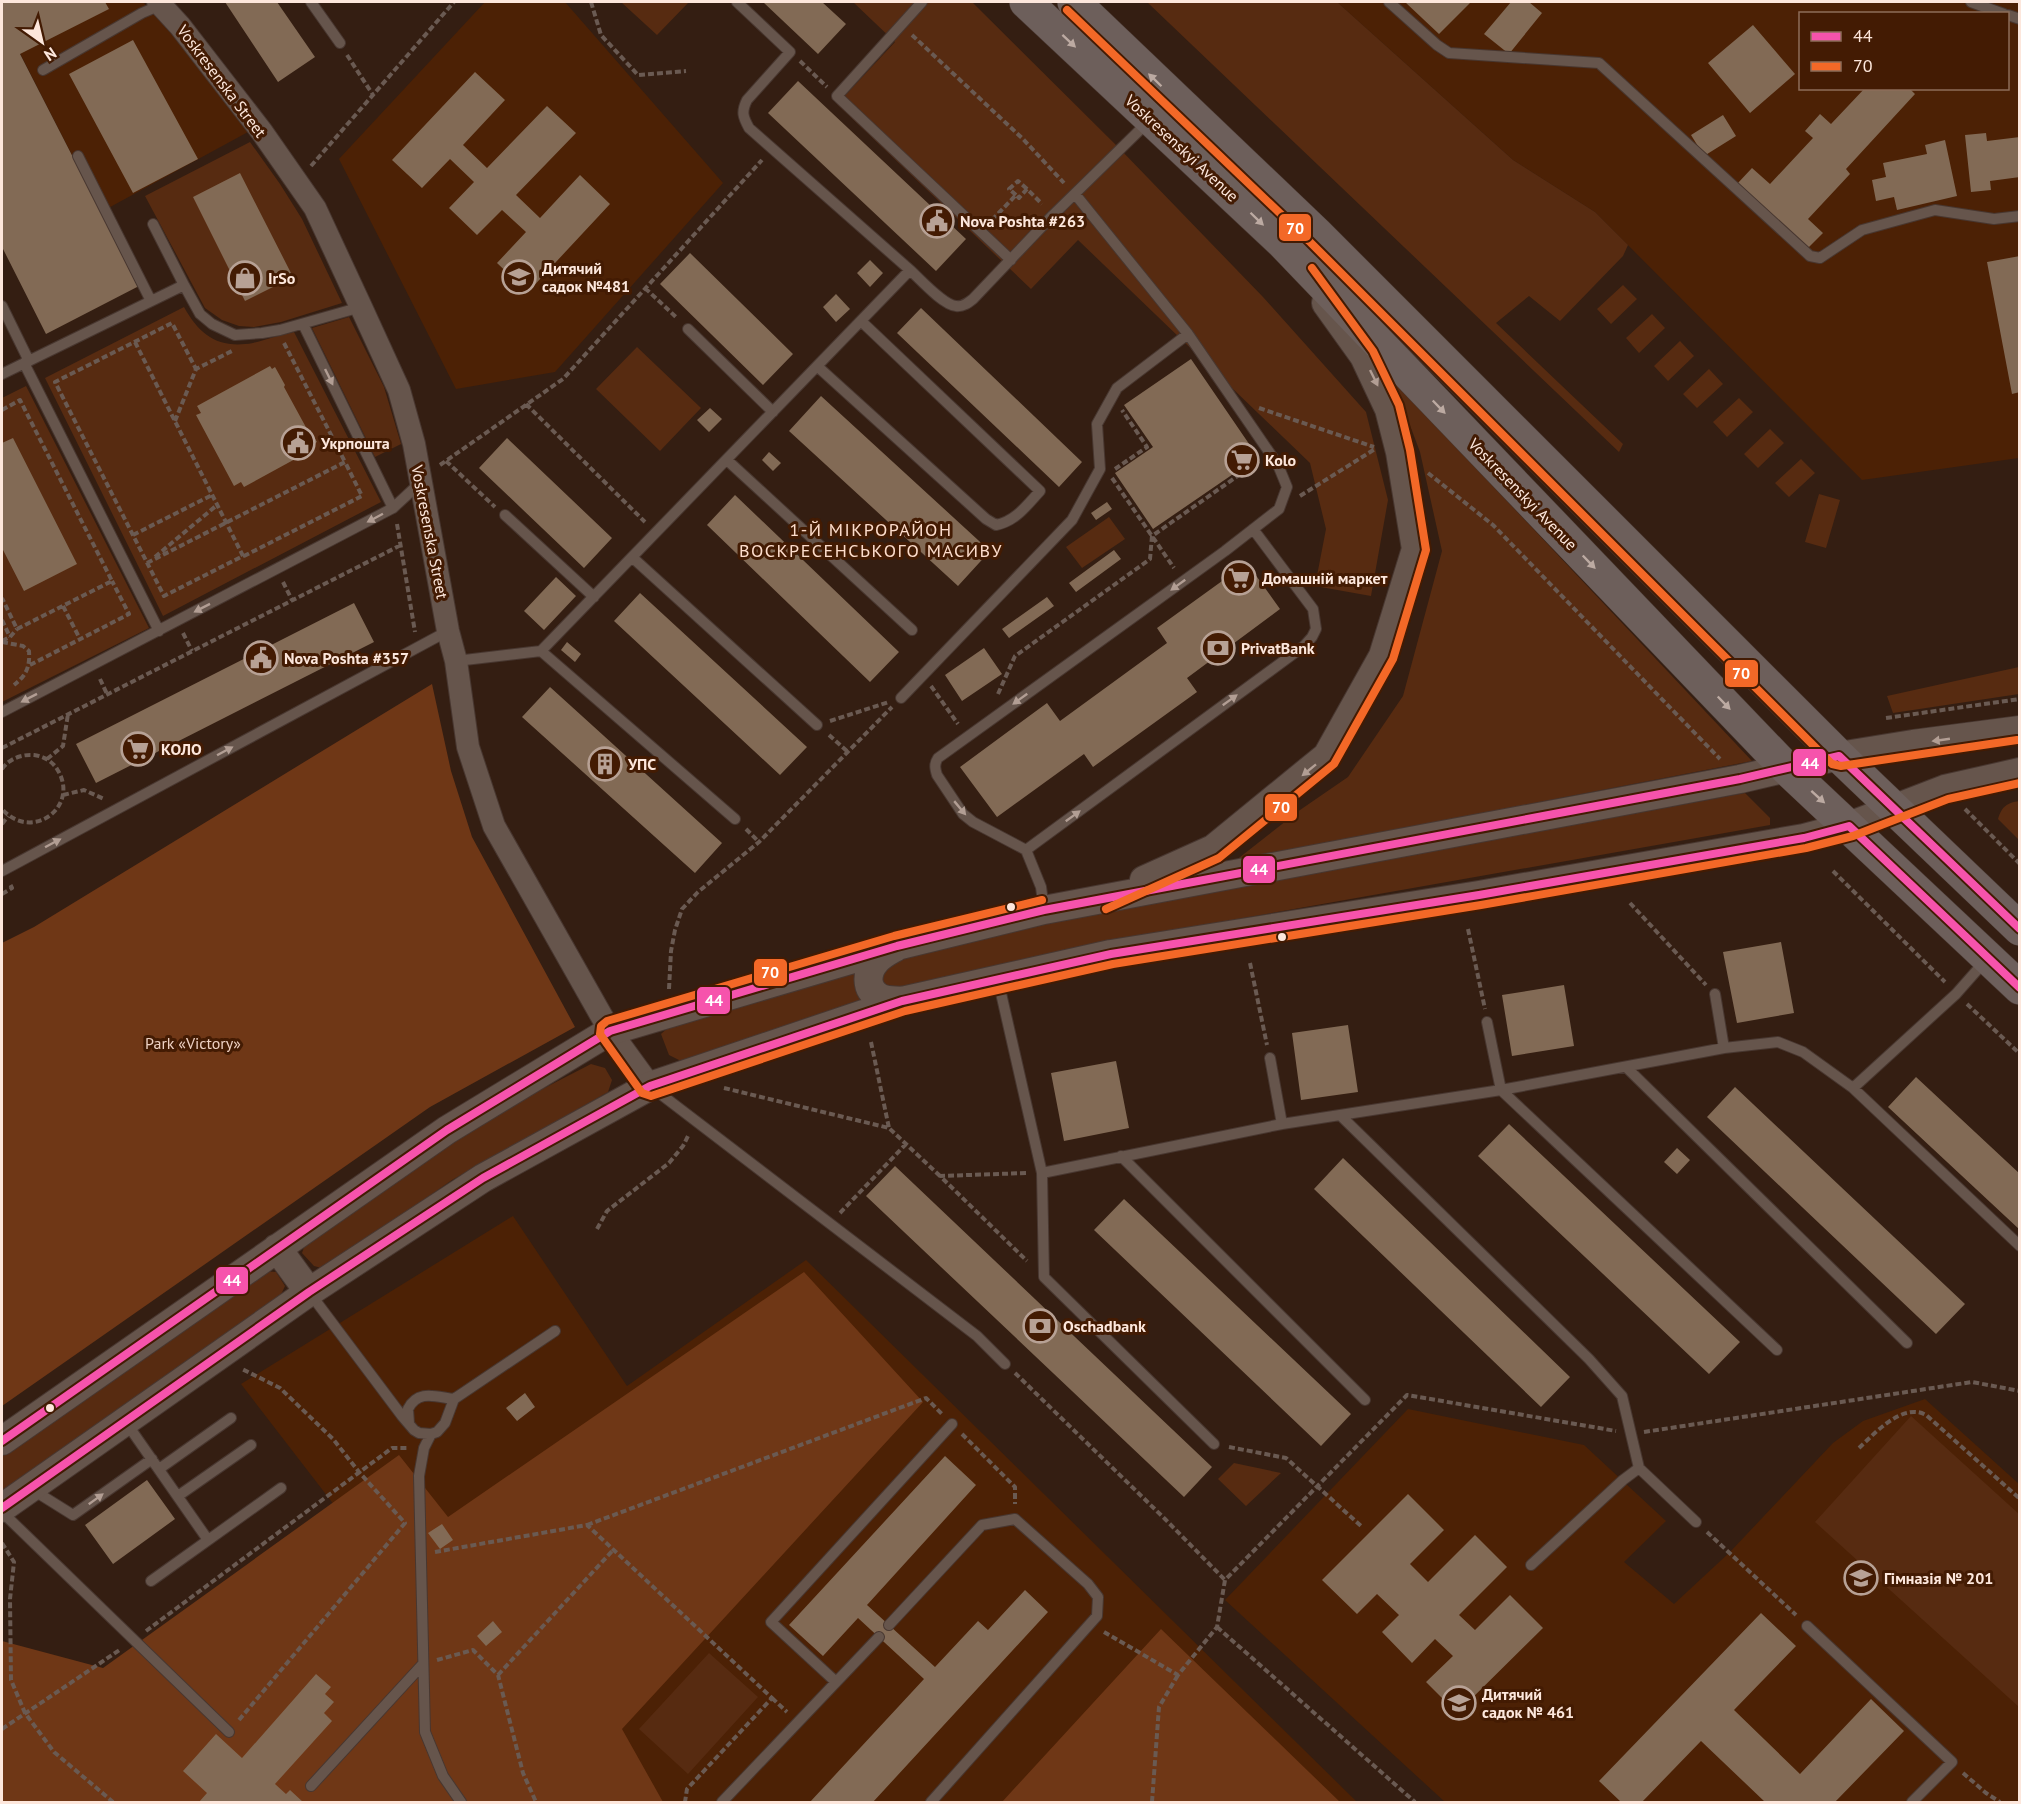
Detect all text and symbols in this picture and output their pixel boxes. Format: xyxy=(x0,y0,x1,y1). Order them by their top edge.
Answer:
north arrow xyxy=(12,12,72,72)
legend xyxy=(1799,12,2009,90)
street label: Voskresenska Street xyxy=(173,20,271,142)
text: 44 xyxy=(1853,24,1873,47)
one-way arrow xyxy=(1062,34,1076,48)
text: N xyxy=(40,43,60,66)
text: 70 xyxy=(1853,54,1873,77)
one-way arrow xyxy=(1148,73,1163,87)
street label: Voskresenskyi Avenue xyxy=(1120,90,1243,206)
public building icon: Nova Poshta #263 xyxy=(919,203,955,239)
place label: Nova Poshta #263 xyxy=(960,211,1085,231)
one-way arrow xyxy=(1249,211,1263,225)
line badge: 70 xyxy=(1278,213,1312,242)
text: 70 xyxy=(1286,218,1304,238)
place label: Дитячий садок №481 xyxy=(542,258,630,296)
school or university icon: Дитячий садок №481 xyxy=(501,259,537,295)
shop icon: IrSo xyxy=(227,260,263,296)
place label: IrSo xyxy=(268,268,296,288)
one-way arrow xyxy=(324,368,333,385)
one-way arrow xyxy=(1370,370,1379,387)
one-way arrow xyxy=(1432,399,1446,413)
public building icon: Укрпошта xyxy=(280,425,316,461)
place label: Укрпошта xyxy=(320,433,390,453)
street label: Voskresenskyi Avenue xyxy=(1464,433,1582,554)
supermarket icon: Kolo xyxy=(1224,442,1260,478)
place label: Kolo xyxy=(1265,450,1296,470)
street label: Voskresenska Street xyxy=(407,462,453,601)
one-way arrow xyxy=(366,513,383,523)
district label: 1-Й МІКРОРАЙОН ВОСКРЕСЕНСЬКОГО МАСИВУ xyxy=(739,518,1003,562)
one-way arrow xyxy=(1582,555,1596,570)
supermarket icon: Домашній маркет xyxy=(1221,560,1257,596)
place label: Домашній маркет xyxy=(1262,568,1388,588)
one-way arrow xyxy=(1170,579,1186,591)
one-way arrow xyxy=(193,603,210,613)
bank icon: PrivatBank xyxy=(1200,630,1236,666)
place label: PrivatBank xyxy=(1241,638,1315,658)
public building icon: Nova Poshta #357 xyxy=(243,640,279,676)
place label: Nova Poshta #357 xyxy=(284,648,409,668)
line badge: 70 xyxy=(1724,659,1759,688)
text: 70 xyxy=(1732,663,1750,683)
one-way arrow xyxy=(20,693,37,703)
one-way arrow xyxy=(1012,693,1028,705)
one-way arrow xyxy=(1222,694,1238,706)
one-way arrow xyxy=(1717,696,1731,711)
supermarket icon: КОЛО xyxy=(120,731,156,767)
one-way arrow xyxy=(1931,736,1950,745)
place label: КОЛО xyxy=(161,739,202,759)
one-way arrow xyxy=(217,746,234,756)
building icon: УПС xyxy=(587,746,623,782)
line badge: 44 xyxy=(1792,748,1827,777)
text: 44 xyxy=(1801,753,1819,773)
place label: УПС xyxy=(627,754,656,774)
one-way arrow xyxy=(1302,763,1317,776)
one-way arrow xyxy=(1810,790,1825,804)
line badge: 70 xyxy=(1264,793,1298,822)
text: 70 xyxy=(1272,797,1290,817)
one-way arrow xyxy=(953,800,966,816)
one-way arrow xyxy=(1065,810,1080,822)
one-way arrow xyxy=(45,838,62,848)
line badge: 44 xyxy=(1242,855,1276,884)
text: 44 xyxy=(1250,859,1268,879)
unlabelled marker xyxy=(1005,901,1017,913)
unlabelled marker xyxy=(1276,931,1288,943)
line badge: 70 xyxy=(753,958,788,987)
text: 70 xyxy=(761,962,779,982)
line badge: 44 xyxy=(696,986,731,1015)
text: 44 xyxy=(705,990,723,1010)
park label: Park «Victory» xyxy=(145,1033,241,1053)
line badge: 44 xyxy=(215,1266,249,1295)
text: 44 xyxy=(223,1270,241,1290)
bank icon: Oschadbank xyxy=(1022,1308,1058,1344)
place label: Oschadbank xyxy=(1063,1316,1146,1336)
unlabelled marker xyxy=(44,1402,56,1414)
one-way arrow xyxy=(89,1493,104,1505)
school or university icon: Гімназія № 201 xyxy=(1843,1560,1879,1596)
place label: Гімназія № 201 xyxy=(1884,1568,1993,1588)
place label: Дитячий садок № 461 xyxy=(1482,1684,1574,1722)
school or university icon: Дитячий садок № 461 xyxy=(1441,1685,1477,1721)

